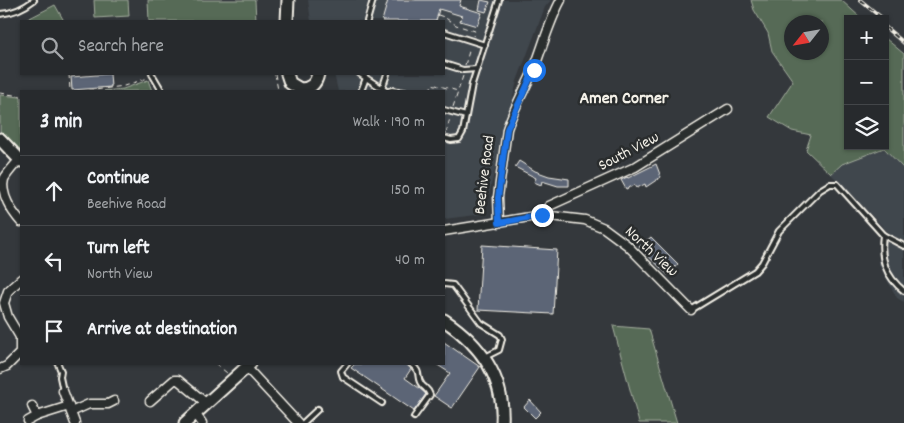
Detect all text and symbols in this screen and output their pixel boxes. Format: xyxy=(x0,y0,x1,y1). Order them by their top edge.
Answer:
north arrow xyxy=(784,15,829,60)
map controls xyxy=(844,15,889,150)
button: + xyxy=(844,15,889,60)
search box xyxy=(20,20,445,75)
icon: search xyxy=(38,34,66,62)
text: Search here xyxy=(78,34,164,61)
route start xyxy=(523,59,546,82)
button: − xyxy=(844,60,889,105)
district label: Amen Corner xyxy=(579,87,669,112)
button: layers xyxy=(844,105,889,150)
text: 3 min xyxy=(40,108,82,138)
text: Walk · 190 m xyxy=(353,111,425,134)
street label: South View xyxy=(594,126,664,178)
street label: Beehive Road xyxy=(469,134,501,216)
text: Continue xyxy=(87,166,149,193)
icon: ahead xyxy=(40,177,68,205)
text: 150 m xyxy=(391,179,425,202)
text: Beehive Road xyxy=(87,193,166,216)
route end xyxy=(531,204,554,227)
street label: North View xyxy=(619,221,683,283)
text: Turn left xyxy=(87,236,150,263)
icon: left xyxy=(40,247,68,275)
text: 40 m xyxy=(395,249,425,272)
text: North View xyxy=(87,263,153,286)
icon: arrive xyxy=(40,317,68,345)
text: Arrive at destination xyxy=(87,317,237,344)

